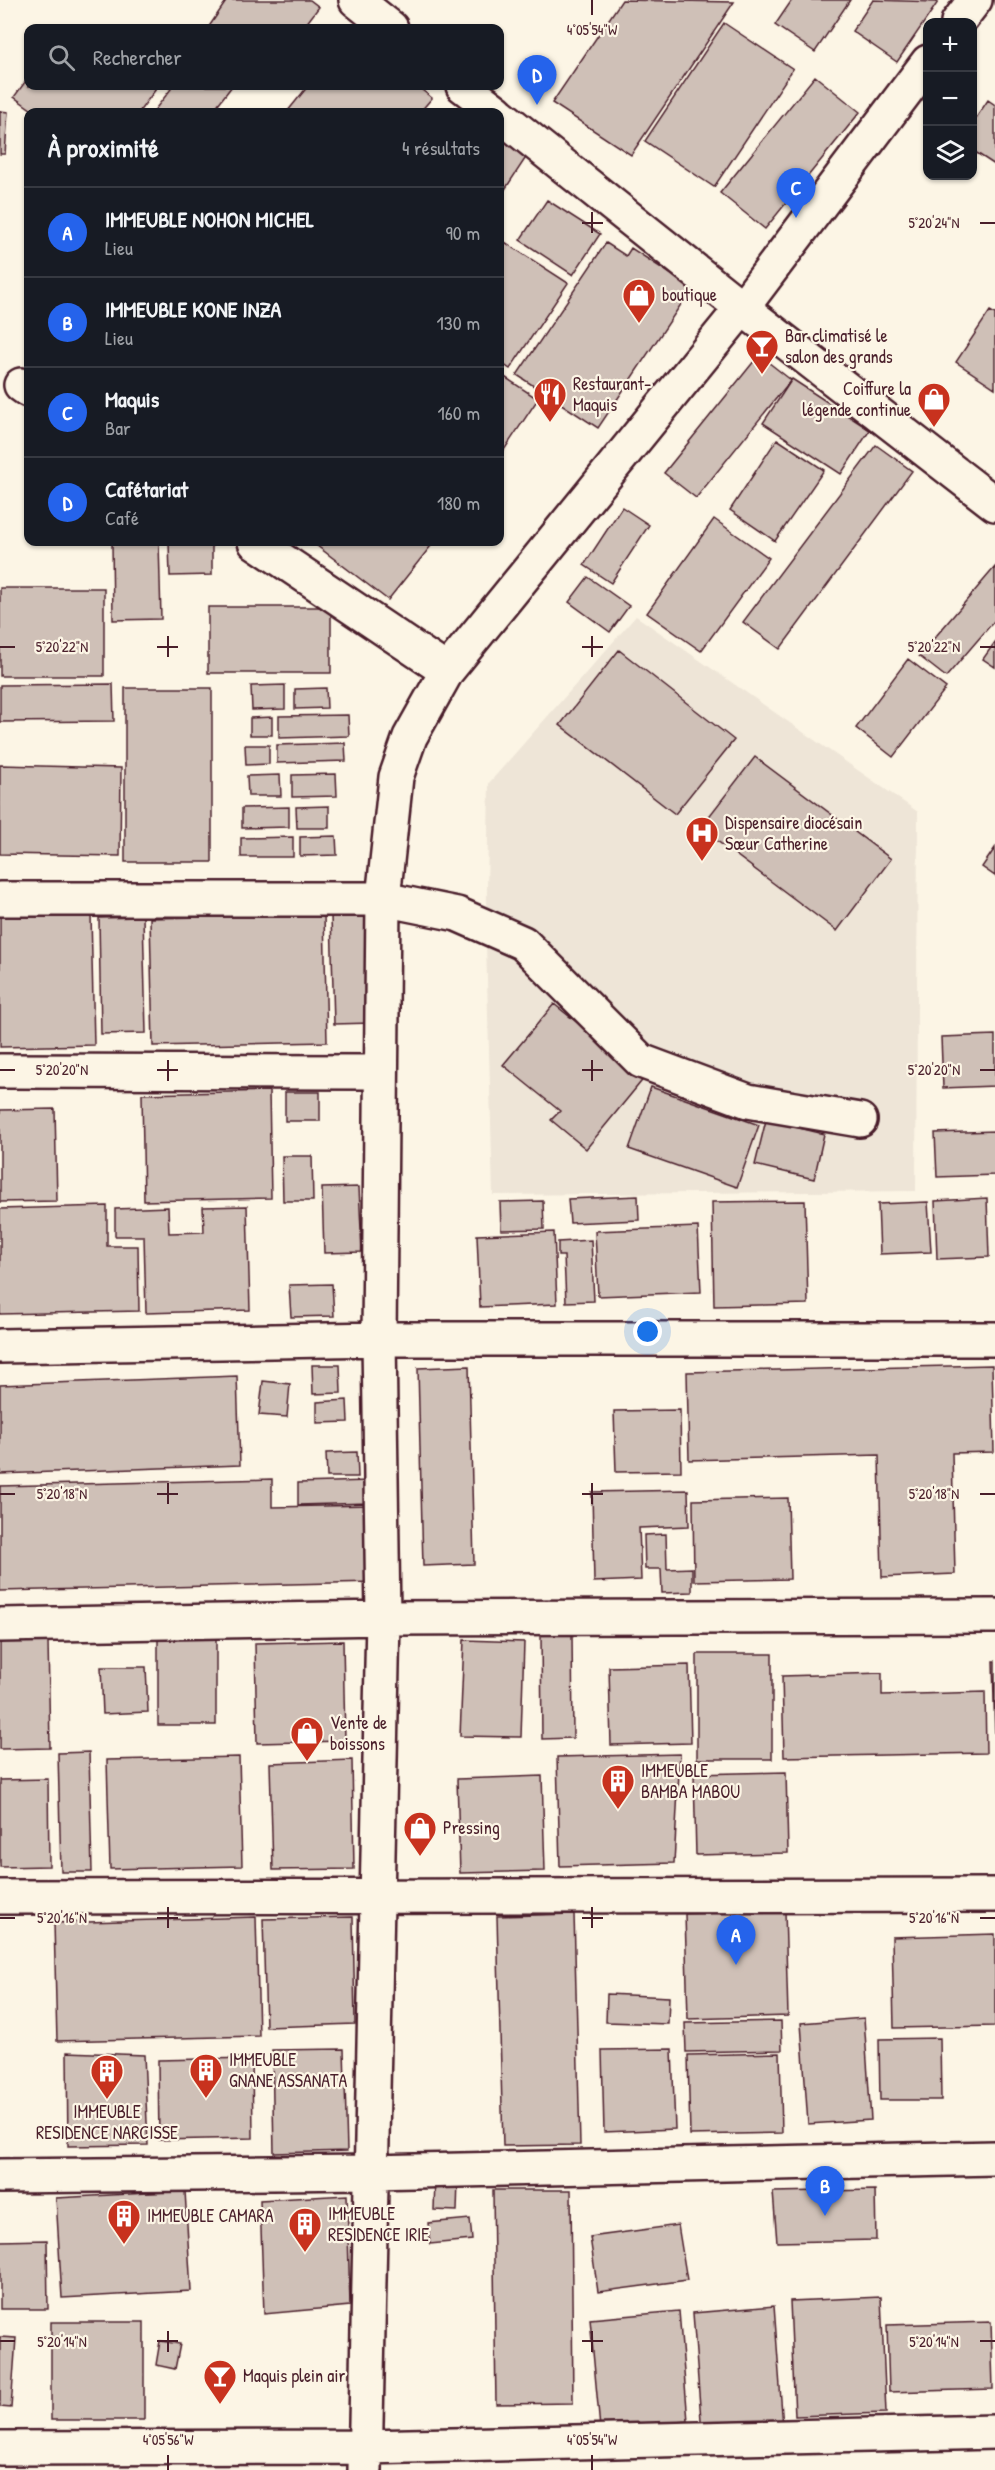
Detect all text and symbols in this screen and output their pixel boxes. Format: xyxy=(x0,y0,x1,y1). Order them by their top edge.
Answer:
map controls xyxy=(923,18,977,180)
button: + xyxy=(923,18,977,72)
text: 4°05'54"W xyxy=(567,19,618,40)
search box xyxy=(24,24,504,90)
icon: search xyxy=(45,41,78,74)
text: Rechercher xyxy=(93,42,182,72)
pin: D xyxy=(518,56,556,105)
button: − xyxy=(923,72,977,126)
button: layers xyxy=(923,126,977,180)
text: À proximité xyxy=(48,130,159,165)
text: 4 résultats xyxy=(402,134,480,161)
pin: C xyxy=(776,168,816,218)
text: IMMEUBLE NOHON MICHEL xyxy=(105,204,314,234)
text: 5°20'24"N xyxy=(908,212,960,233)
text: A xyxy=(63,219,72,246)
text: 90 m xyxy=(446,219,480,246)
text: Lieu xyxy=(105,234,133,261)
shop icon: boutique xyxy=(621,277,657,324)
place label: boutique xyxy=(662,282,717,307)
text: IMMEUBLE KONE INZA xyxy=(105,294,281,324)
text: B xyxy=(62,309,73,336)
text: 130 m xyxy=(437,309,480,336)
place label: Bar climatisé le salon des grands xyxy=(785,323,893,369)
text: Lieu xyxy=(105,324,133,351)
bar icon: Bar climatisé le salon des grands xyxy=(744,328,780,375)
place label: Restaurant- Maquis xyxy=(573,371,651,417)
restaurant icon: Restaurant- Maquis xyxy=(532,376,568,423)
place label: Coiffure la légende continue xyxy=(802,376,911,422)
shop icon: Coiffure la légende continue xyxy=(916,381,952,428)
text: Maquis xyxy=(105,384,159,414)
text: C xyxy=(62,399,73,426)
text: 160 m xyxy=(438,399,480,426)
text: Bar xyxy=(105,414,131,441)
text: Cafétariat xyxy=(105,474,188,504)
text: D xyxy=(63,489,72,516)
text: 180 m xyxy=(437,489,480,516)
text: Café xyxy=(105,504,139,531)
text: 5°20'22"N xyxy=(36,636,88,657)
text: 5°20'22"N xyxy=(908,636,960,657)
place label: Dispensaire diocésain Sœur Catherine xyxy=(725,810,862,856)
hospital icon: Dispensaire diocésain Sœur Catherine xyxy=(684,815,720,862)
text: 5°20'20"N xyxy=(36,1059,88,1080)
text: 5°20'20"N xyxy=(908,1059,960,1080)
your location xyxy=(633,1317,662,1346)
text: 5°20'18"N xyxy=(37,1483,87,1504)
text: 5°20'18"N xyxy=(909,1483,959,1504)
place label: Vente de boissons xyxy=(330,1710,387,1756)
shop icon: Vente de boissons xyxy=(289,1715,325,1762)
place label: IMMEUBLE BAMBA MABOU xyxy=(641,1758,740,1804)
building icon: IMMEUBLE BAMBA MABOU xyxy=(600,1763,636,1810)
shop icon: Pressing xyxy=(402,1810,438,1857)
place label: Pressing xyxy=(443,1815,500,1840)
text: 5°20'16"N xyxy=(37,1907,87,1928)
text: 5°20'16"N xyxy=(909,1907,959,1928)
pin: A xyxy=(716,1916,756,1965)
place label: IMMEUBLE GNANE ASSANATA xyxy=(229,2047,348,2093)
building icon: IMMEUBLE GNANE ASSANATA xyxy=(188,2052,224,2099)
building icon: IMMEUBLE RESIDENCE NARCISSE xyxy=(89,2053,125,2100)
place label: IMMEUBLE RESIDENCE NARCISSE xyxy=(36,2099,178,2145)
pin: B xyxy=(806,2166,844,2216)
building icon: IMMEUBLE CAMARA xyxy=(106,2198,142,2245)
place label: IMMEUBLE RESIDENCE IRIE xyxy=(328,2201,429,2247)
place label: IMMEUBLE CAMARA xyxy=(147,2203,274,2228)
building icon: IMMEUBLE RESIDENCE IRIE xyxy=(287,2206,323,2253)
text: 5°20'14"N xyxy=(37,2331,87,2352)
text: 5°20'14"N xyxy=(909,2331,959,2352)
bar icon: Maquis plein air xyxy=(202,2358,238,2405)
place label: Maquis plein air xyxy=(243,2363,345,2388)
text: 4°05'56"W xyxy=(143,2429,194,2450)
text: 4°05'54"W xyxy=(567,2429,618,2450)

